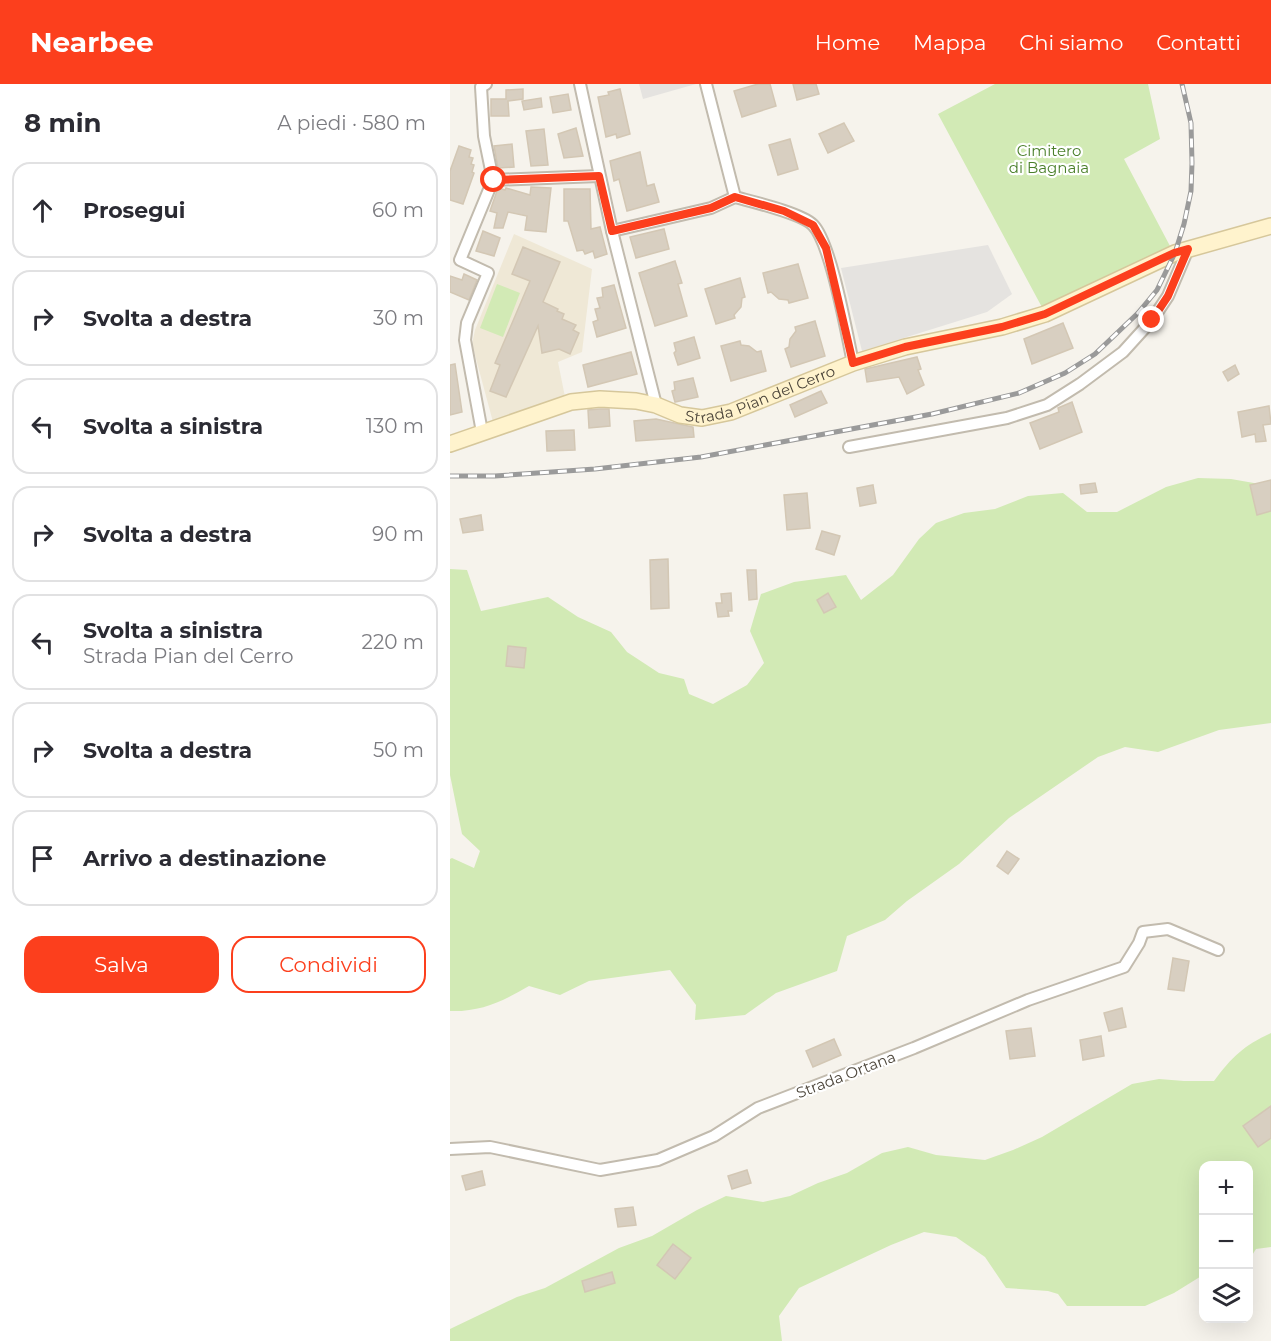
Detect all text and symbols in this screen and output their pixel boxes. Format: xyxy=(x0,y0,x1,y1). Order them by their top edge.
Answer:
text: Nearbee xyxy=(30,25,154,59)
text: Home xyxy=(815,30,880,55)
text: Mappa xyxy=(913,30,986,55)
text: Chi siamo xyxy=(1019,30,1123,55)
text: Contatti xyxy=(1156,30,1241,55)
text: 8 min xyxy=(24,107,102,139)
text: A piedi · 580 m xyxy=(277,111,426,135)
park label: Cimitero di Bagnaia xyxy=(1009,141,1089,177)
route start xyxy=(480,166,506,192)
icon: ahead xyxy=(26,194,59,227)
text: Prosegui xyxy=(83,197,185,224)
text: 60 m xyxy=(372,198,424,222)
icon: right xyxy=(26,302,59,335)
text: Svolta a destra xyxy=(83,305,252,332)
text: 30 m xyxy=(373,306,424,330)
route end xyxy=(1138,306,1164,332)
street label: Strada Pian del Cerro xyxy=(684,361,838,427)
icon: left xyxy=(26,410,59,443)
text: Svolta a sinistra xyxy=(83,413,263,440)
text: 130 m xyxy=(366,414,424,438)
icon: right xyxy=(26,518,59,551)
text: Svolta a destra xyxy=(83,521,252,548)
text: 90 m xyxy=(372,522,424,546)
text: Svolta a sinistra xyxy=(83,617,263,644)
icon: left xyxy=(26,626,59,659)
text: 220 m xyxy=(362,630,424,654)
text: Strada Pian del Cerro xyxy=(83,644,294,668)
icon: right xyxy=(26,734,59,767)
text: Svolta a destra xyxy=(83,737,252,764)
text: 50 m xyxy=(373,738,424,762)
icon: arrive xyxy=(26,842,59,875)
text: Arrivo a destinazione xyxy=(83,845,326,872)
button: Salva xyxy=(24,936,219,993)
button: Condividi xyxy=(231,936,426,993)
street label: Strada Ortana xyxy=(793,1047,898,1102)
map controls xyxy=(1199,1161,1253,1323)
button: + xyxy=(1199,1161,1253,1215)
button: − xyxy=(1199,1215,1253,1269)
button: layers xyxy=(1199,1269,1253,1323)

